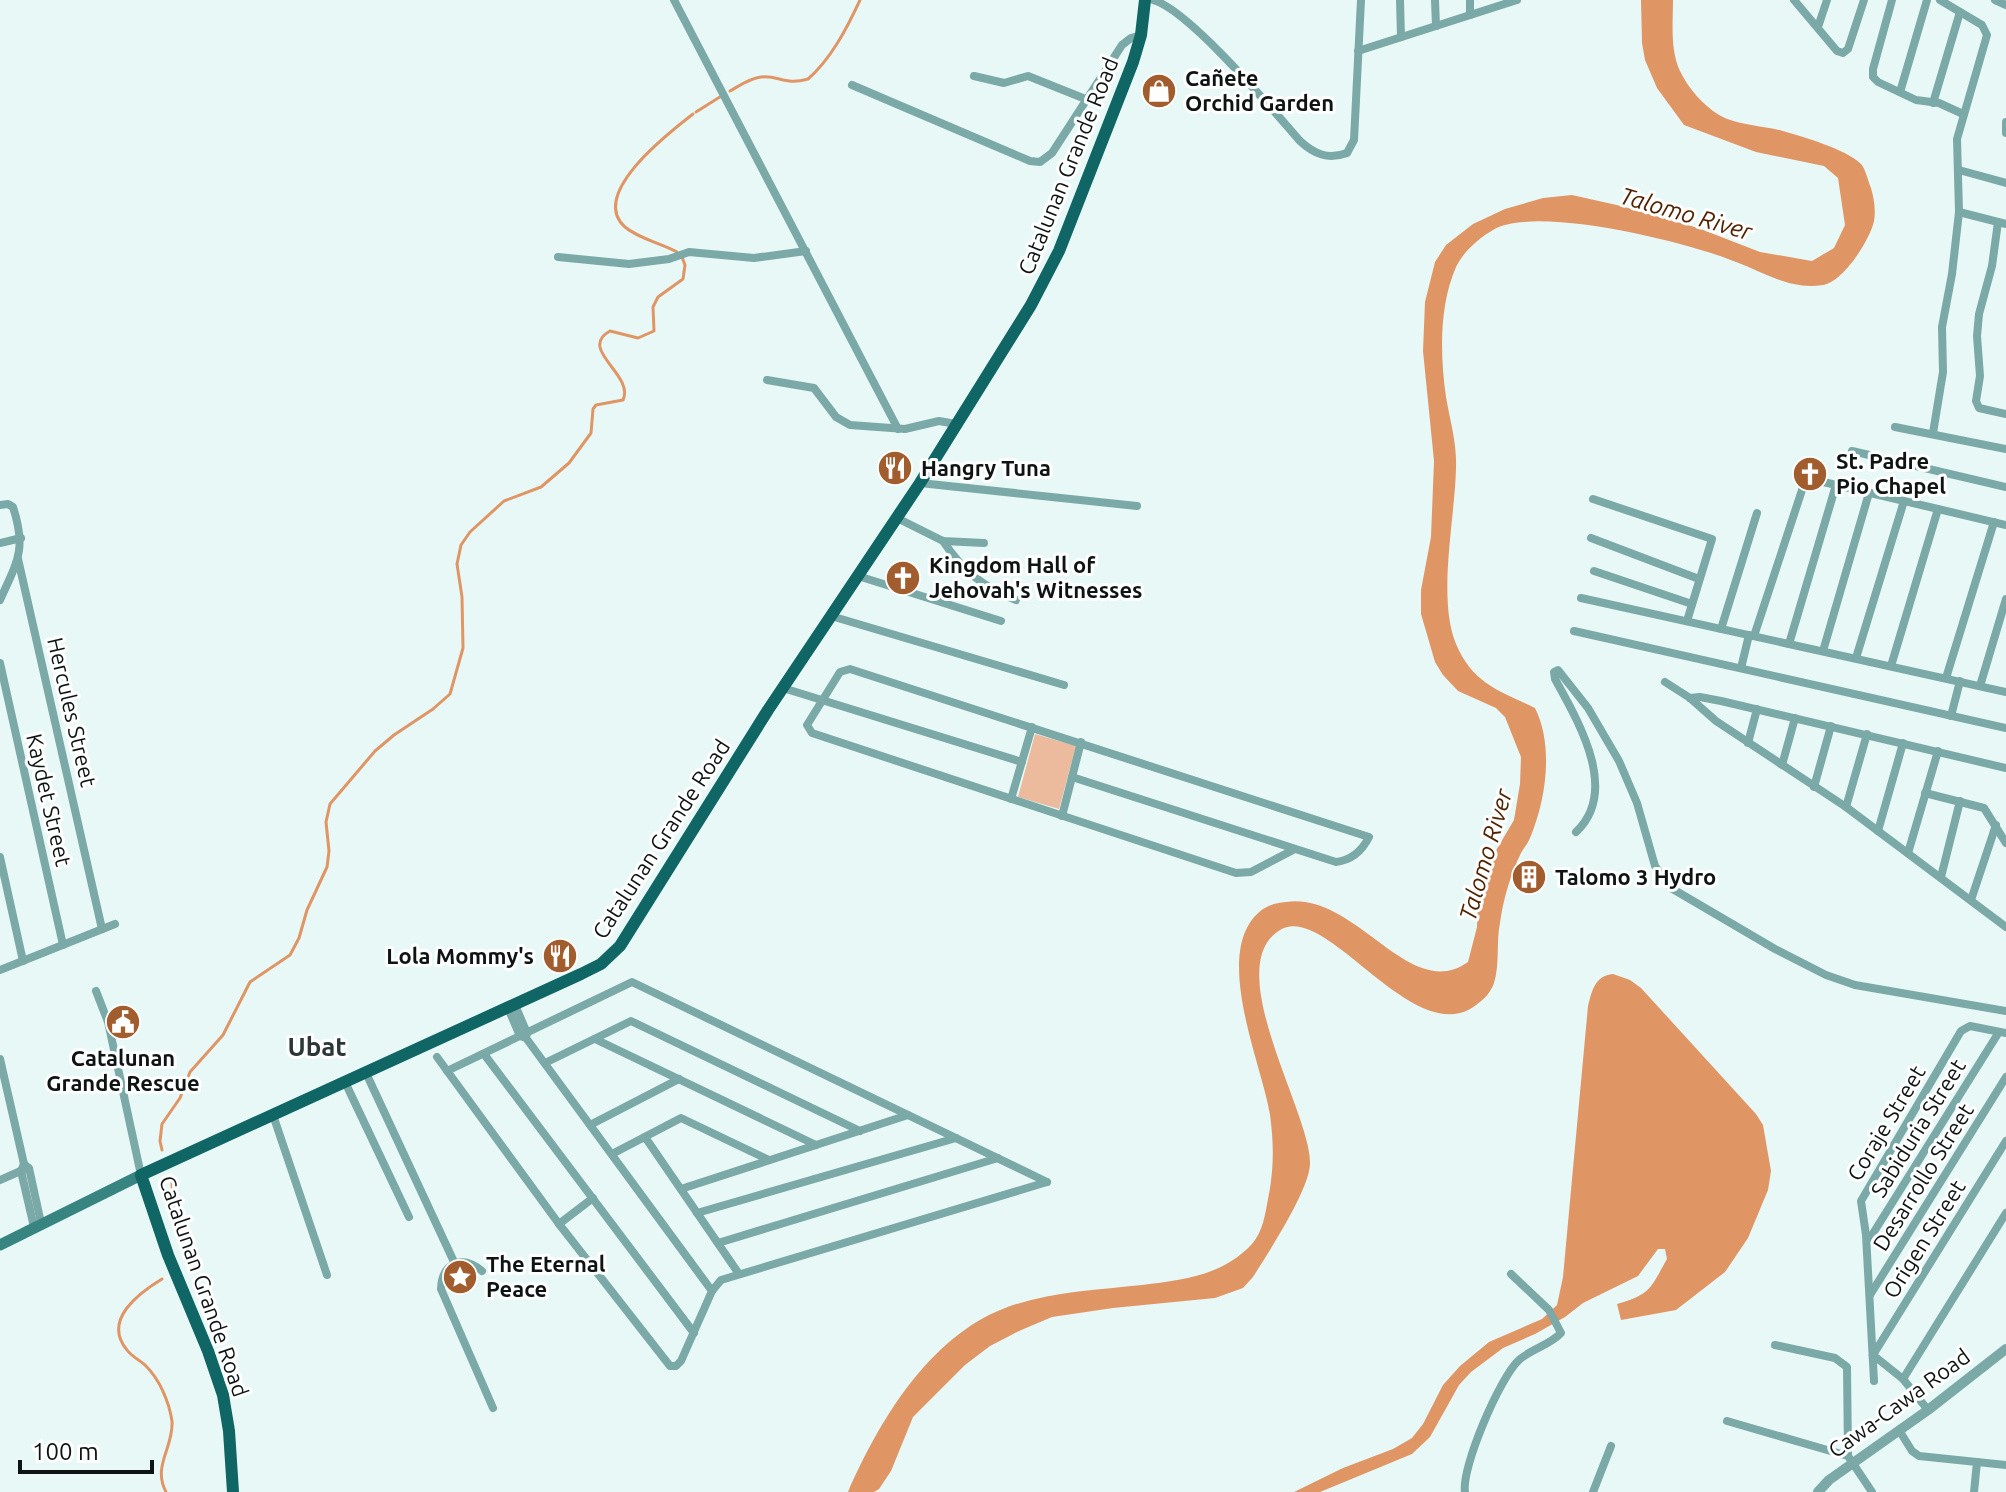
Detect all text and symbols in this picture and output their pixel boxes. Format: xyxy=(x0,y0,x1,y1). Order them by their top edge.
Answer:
street label: Catalunan Grande Road xyxy=(1012,54,1123,278)
place label: Cañete Orchid Garden xyxy=(1185,65,1334,115)
shop icon: Cañete Orchid Garden xyxy=(1140,72,1178,110)
water label: Talomo River xyxy=(1617,182,1756,245)
place label: St. Padre Pio Chapel xyxy=(1836,448,1946,498)
restaurant icon: Hangry Tuna xyxy=(876,449,914,487)
place label: Hangry Tuna xyxy=(921,455,1051,480)
church icon: St. Padre Pio Chapel xyxy=(1791,455,1829,493)
place label: Kingdom Hall of Jehovah's Witnesses xyxy=(929,552,1143,602)
church icon: Kingdom Hall of Jehovah's Witnesses xyxy=(884,559,922,597)
street label: Hercules Street xyxy=(43,635,102,789)
street label: Kaydet Street xyxy=(22,731,77,869)
street label: Catalunan Grande Road xyxy=(587,735,734,943)
water label: Talomo River xyxy=(1454,785,1517,924)
building icon: Talomo 3 Hydro xyxy=(1510,858,1548,896)
place label: Talomo 3 Hydro xyxy=(1555,864,1716,889)
restaurant icon: Lola Mommy's xyxy=(541,937,579,975)
place label: Lola Mommy's xyxy=(386,943,534,968)
public building icon: Catalunan Grande Rescue xyxy=(104,1003,142,1041)
district label: Ubat xyxy=(287,1032,347,1061)
place label: Catalunan Grande Rescue xyxy=(46,1045,200,1095)
street label: Sabiduria Street xyxy=(1865,1054,1970,1201)
street label: Coraje Street xyxy=(1841,1060,1930,1185)
street label: Desarrollo Street xyxy=(1867,1098,1978,1255)
street label: Catalunan Grande Road xyxy=(155,1172,254,1400)
street label: Origen Street xyxy=(1877,1175,1970,1302)
place label: The Eternal Peace xyxy=(486,1251,606,1301)
place icon: The Eternal Peace xyxy=(441,1258,479,1296)
street label: Cawa-Cawa Road xyxy=(1823,1343,1974,1462)
scale bar xyxy=(20,1424,152,1474)
text: 100 m xyxy=(32,1438,99,1465)

